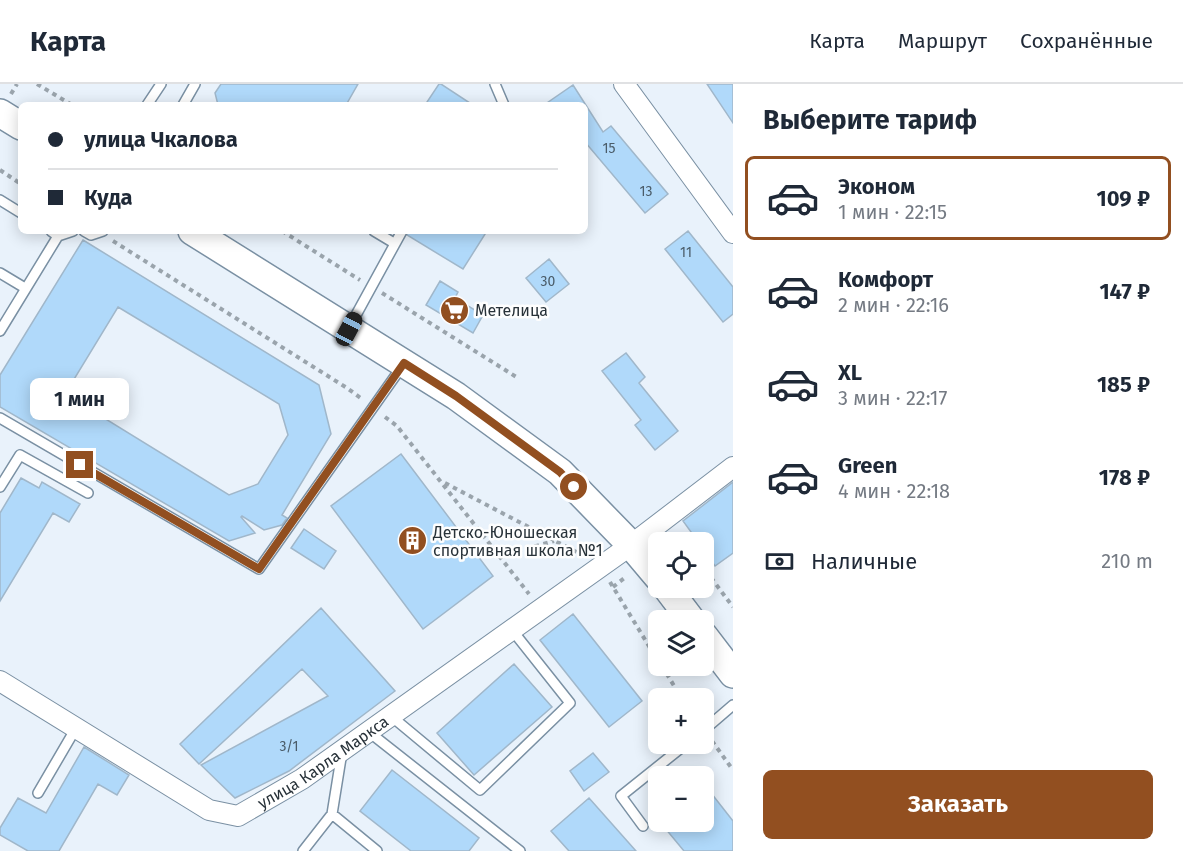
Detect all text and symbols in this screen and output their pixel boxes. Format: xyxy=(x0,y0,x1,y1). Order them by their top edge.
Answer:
text: Карта xyxy=(30,25,106,58)
text: Карта xyxy=(809,28,865,54)
text: Маршрут xyxy=(898,28,987,54)
text: Сохранённые xyxy=(1020,28,1153,54)
text: Выберите тариф xyxy=(763,104,977,136)
text: улица Чкалова xyxy=(84,126,238,153)
house number: 15 xyxy=(602,140,616,157)
icon: car xyxy=(766,171,820,225)
text: Эконом xyxy=(838,173,915,200)
house number: 13 xyxy=(639,183,653,200)
text: Куда xyxy=(84,184,133,211)
text: 109 ₽ xyxy=(1097,185,1150,212)
text: 1 мин · 22:15 xyxy=(838,200,947,224)
house number: 11 xyxy=(680,244,692,261)
icon: car xyxy=(766,264,820,318)
text: Комфорт xyxy=(838,266,933,293)
house number: 30 xyxy=(541,273,556,290)
text: 147 ₽ xyxy=(1099,278,1150,305)
text: 2 мин · 22:16 xyxy=(838,293,949,317)
supermarket icon: Метелица xyxy=(438,294,470,326)
place label: Метелица xyxy=(475,301,548,320)
car xyxy=(333,309,365,349)
icon: car xyxy=(766,357,820,411)
text: XL xyxy=(838,359,862,386)
text: 185 ₽ xyxy=(1097,371,1150,398)
callout: 1 мин xyxy=(31,378,130,420)
text: 3 мин · 22:17 xyxy=(838,386,947,410)
text: 1 мин xyxy=(54,387,105,411)
icon: car xyxy=(766,450,820,504)
route end xyxy=(66,451,93,478)
text: Green xyxy=(838,452,897,479)
text: 178 ₽ xyxy=(1099,464,1150,491)
route start xyxy=(560,473,587,500)
text: 4 мин · 22:18 xyxy=(838,479,950,503)
place label: Детско-Юношеская спортивная школа №1 xyxy=(432,523,603,560)
building icon: Детско-Юношеская спортивная школа №1 xyxy=(396,525,428,557)
map controls xyxy=(648,532,714,832)
button: locate xyxy=(648,532,714,598)
icon: cash xyxy=(763,545,796,578)
text: Наличные xyxy=(811,548,917,575)
text: 210 m xyxy=(1101,549,1153,573)
button: layers xyxy=(648,610,714,676)
button: + xyxy=(648,688,714,754)
street label: улица Карла Маркса xyxy=(254,712,392,813)
house number: 3/1 xyxy=(279,738,299,755)
button: − xyxy=(648,766,714,832)
button: Заказать xyxy=(763,770,1153,839)

